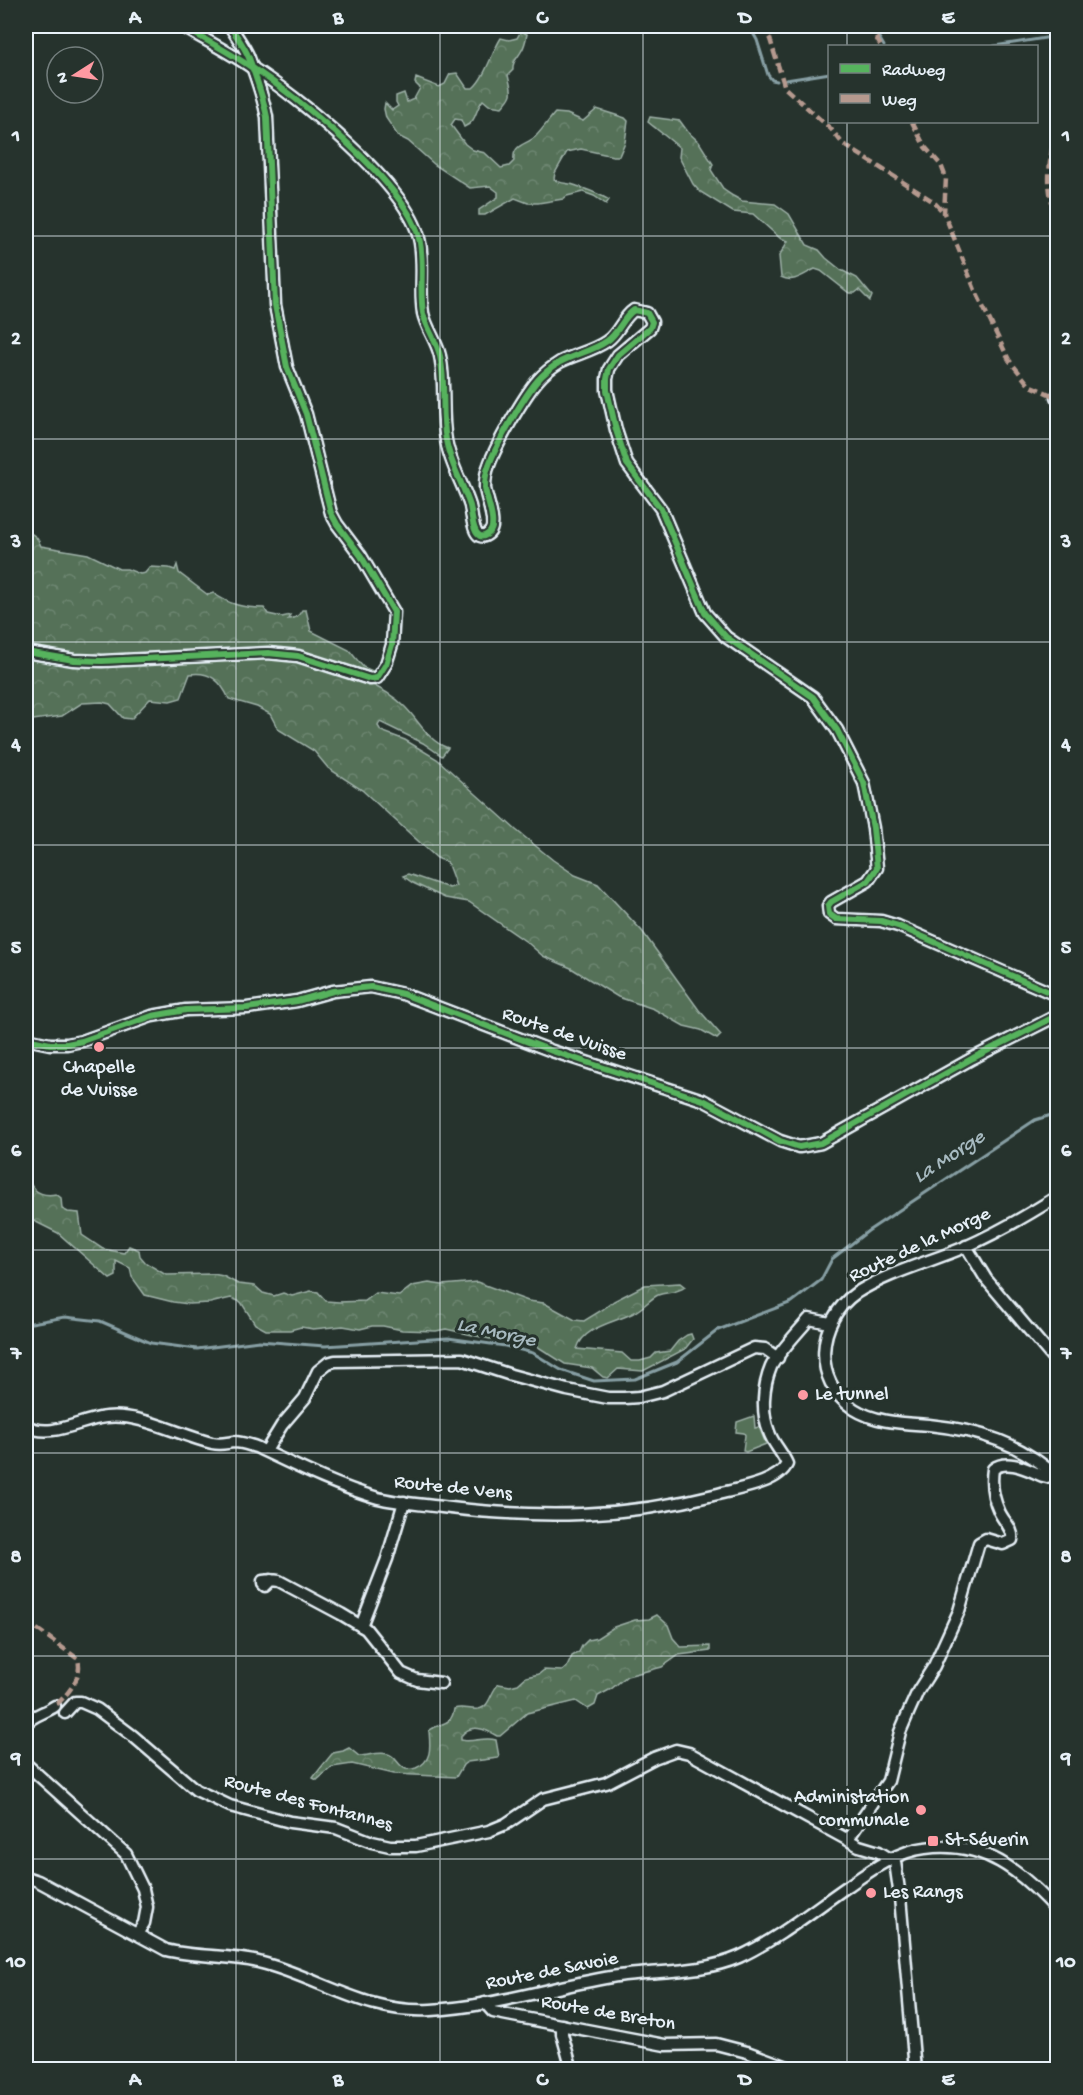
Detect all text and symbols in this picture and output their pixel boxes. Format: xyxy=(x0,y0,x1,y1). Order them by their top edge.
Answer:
text: A xyxy=(128,8,143,31)
text: B xyxy=(332,8,344,31)
text: C xyxy=(536,8,550,31)
text: D xyxy=(736,8,752,31)
text: E xyxy=(942,8,956,31)
north arrow xyxy=(45,45,105,105)
legend xyxy=(828,45,1038,123)
text: Radweg xyxy=(882,61,945,82)
text: N xyxy=(53,70,74,84)
text: Weg xyxy=(882,91,917,112)
text: 1 xyxy=(11,126,20,149)
text: 1 xyxy=(1061,126,1070,149)
text: 2 xyxy=(11,329,21,352)
text: 2 xyxy=(1061,329,1071,352)
text: 3 xyxy=(10,532,21,555)
text: 3 xyxy=(1060,532,1071,555)
text: 4 xyxy=(10,735,21,758)
text: 4 xyxy=(1060,735,1071,758)
text: 5 xyxy=(11,938,22,961)
text: 5 xyxy=(1061,938,1072,961)
street label: Route de Vuisse xyxy=(499,1003,630,1067)
marker: Chapelle de Vuisse xyxy=(92,1040,106,1054)
place label: Chapelle de Vuisse xyxy=(61,1057,138,1103)
water label: La Morge xyxy=(910,1125,991,1190)
text: 6 xyxy=(11,1141,22,1164)
text: 6 xyxy=(1061,1141,1072,1164)
street label: Route de la Morge xyxy=(846,1203,995,1289)
water label: La Morge xyxy=(454,1313,539,1355)
text: 7 xyxy=(10,1344,23,1367)
text: 7 xyxy=(1060,1344,1073,1367)
place label: Le tunnel xyxy=(815,1384,889,1407)
marker: Le tunnel xyxy=(796,1388,810,1402)
street label: Route de Vens xyxy=(393,1471,514,1507)
text: 8 xyxy=(11,1547,22,1570)
text: 8 xyxy=(1061,1547,1072,1570)
text: 9 xyxy=(10,1749,21,1772)
text: 9 xyxy=(1060,1749,1071,1772)
street label: Route des Fontannes xyxy=(221,1770,395,1838)
place label: Administation communale xyxy=(794,1787,910,1833)
marker: Administation communale xyxy=(914,1803,928,1817)
place label: St-Séverin xyxy=(945,1830,1029,1853)
marker: St-Séverin xyxy=(926,1834,940,1848)
place label: Les Rangs xyxy=(883,1882,963,1905)
marker: Les Rangs xyxy=(864,1886,878,1900)
street label: Route de Savoie xyxy=(484,1948,621,1996)
text: 10 xyxy=(5,1952,26,1975)
text: 10 xyxy=(1055,1952,1076,1975)
street label: Route de Breton xyxy=(539,1991,677,2037)
text: A xyxy=(128,2070,143,2093)
text: B xyxy=(332,2070,344,2093)
text: C xyxy=(536,2070,550,2093)
text: D xyxy=(736,2070,752,2093)
text: E xyxy=(942,2070,956,2093)

